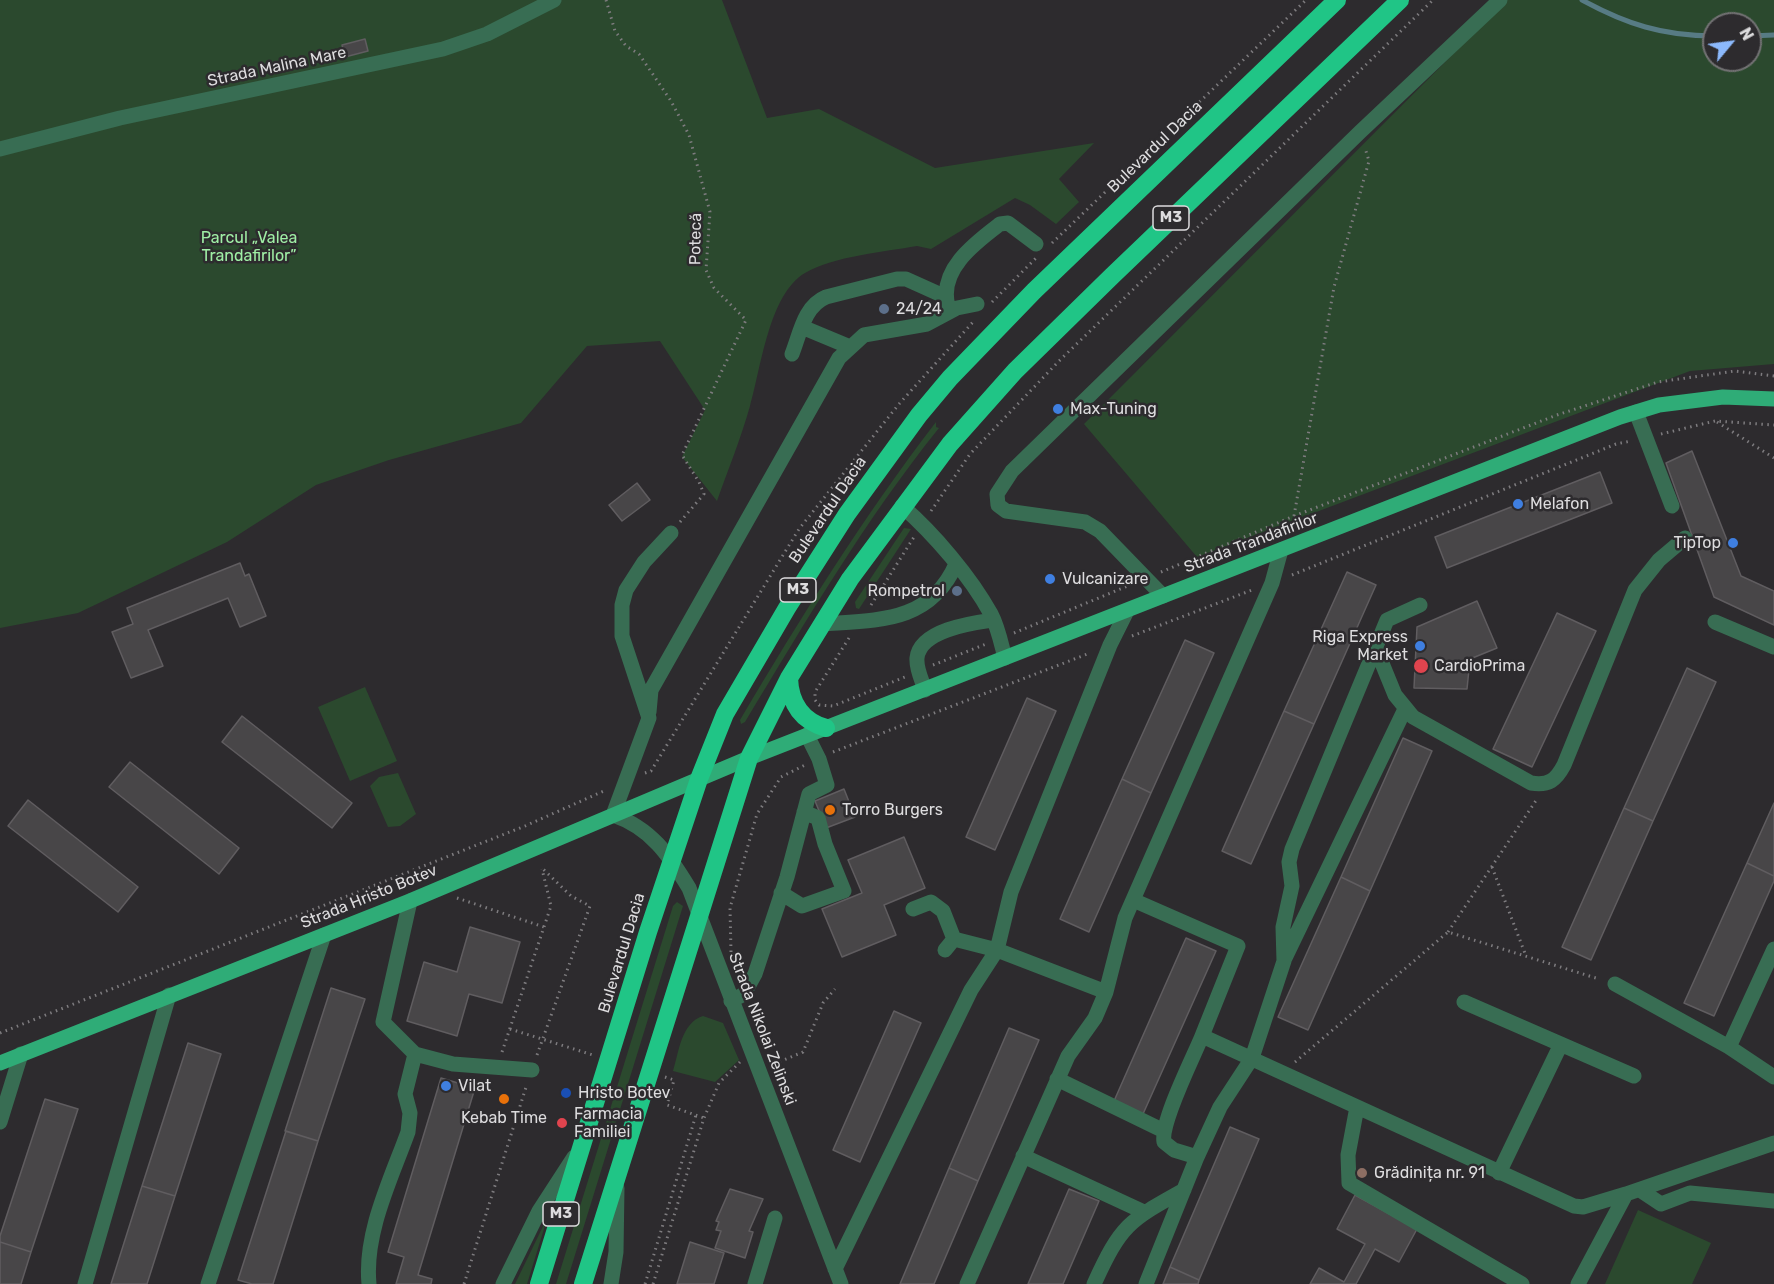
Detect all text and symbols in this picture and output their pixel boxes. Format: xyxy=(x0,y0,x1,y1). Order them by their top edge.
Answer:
north arrow xyxy=(1702,12,1762,72)
text: N xyxy=(1735,24,1758,44)
street label: Strada Malina Mare xyxy=(206,43,348,91)
street label: Bulevardul Dacia xyxy=(1104,97,1206,197)
road number: M3 xyxy=(1153,206,1189,230)
street label: Potecă xyxy=(686,213,706,265)
park label: Parcul „Valea Trandafirilor” xyxy=(201,228,297,266)
place label: 24/24 xyxy=(896,299,942,319)
marker: 24/24 xyxy=(877,302,891,316)
place label: Max-Tuning xyxy=(1070,399,1157,419)
marker: Max-Tuning xyxy=(1051,402,1065,416)
street label: Bulevardul Dacia xyxy=(785,453,871,567)
place label: Melafon xyxy=(1530,494,1589,514)
marker: Melafon xyxy=(1511,497,1525,511)
street label: Strada Trandafirilor xyxy=(1181,509,1321,577)
place label: TipTop xyxy=(1673,533,1721,553)
marker: TipTop xyxy=(1726,536,1740,550)
place label: Vulcanizare xyxy=(1062,569,1149,589)
marker: Vulcanizare xyxy=(1043,572,1057,586)
road number: M3 xyxy=(780,578,816,602)
place label: Rompetrol xyxy=(868,581,945,601)
marker: Rompetrol xyxy=(950,584,964,598)
place label: Riga Express Market xyxy=(1312,627,1408,665)
marker: Riga Express Market xyxy=(1413,639,1427,653)
place label: CardioPrima xyxy=(1434,656,1525,676)
marker: CardioPrima xyxy=(1412,657,1430,675)
place label: Torro Burgers xyxy=(842,800,943,820)
marker: Torro Burgers xyxy=(823,803,837,817)
street label: Strada Hristo Botev xyxy=(298,861,440,933)
street label: Bulevardul Dacia xyxy=(595,891,649,1015)
street label: Strada Nikolai Zelinski xyxy=(724,950,800,1108)
place label: Vilat xyxy=(458,1076,491,1096)
marker: Vilat xyxy=(439,1079,453,1093)
place label: Hristo Botev xyxy=(578,1083,670,1103)
marker: Hristo Botev xyxy=(559,1086,573,1100)
marker: Kebab Time xyxy=(497,1092,511,1106)
place label: Farmacia Familiei xyxy=(574,1104,642,1142)
place label: Kebab Time xyxy=(461,1108,547,1128)
marker: Farmacia Familiei xyxy=(555,1116,569,1130)
place label: Grădinița nr. 91 xyxy=(1374,1163,1485,1183)
marker: Grădinița nr. 91 xyxy=(1355,1166,1369,1180)
road number: M3 xyxy=(543,1202,579,1226)

